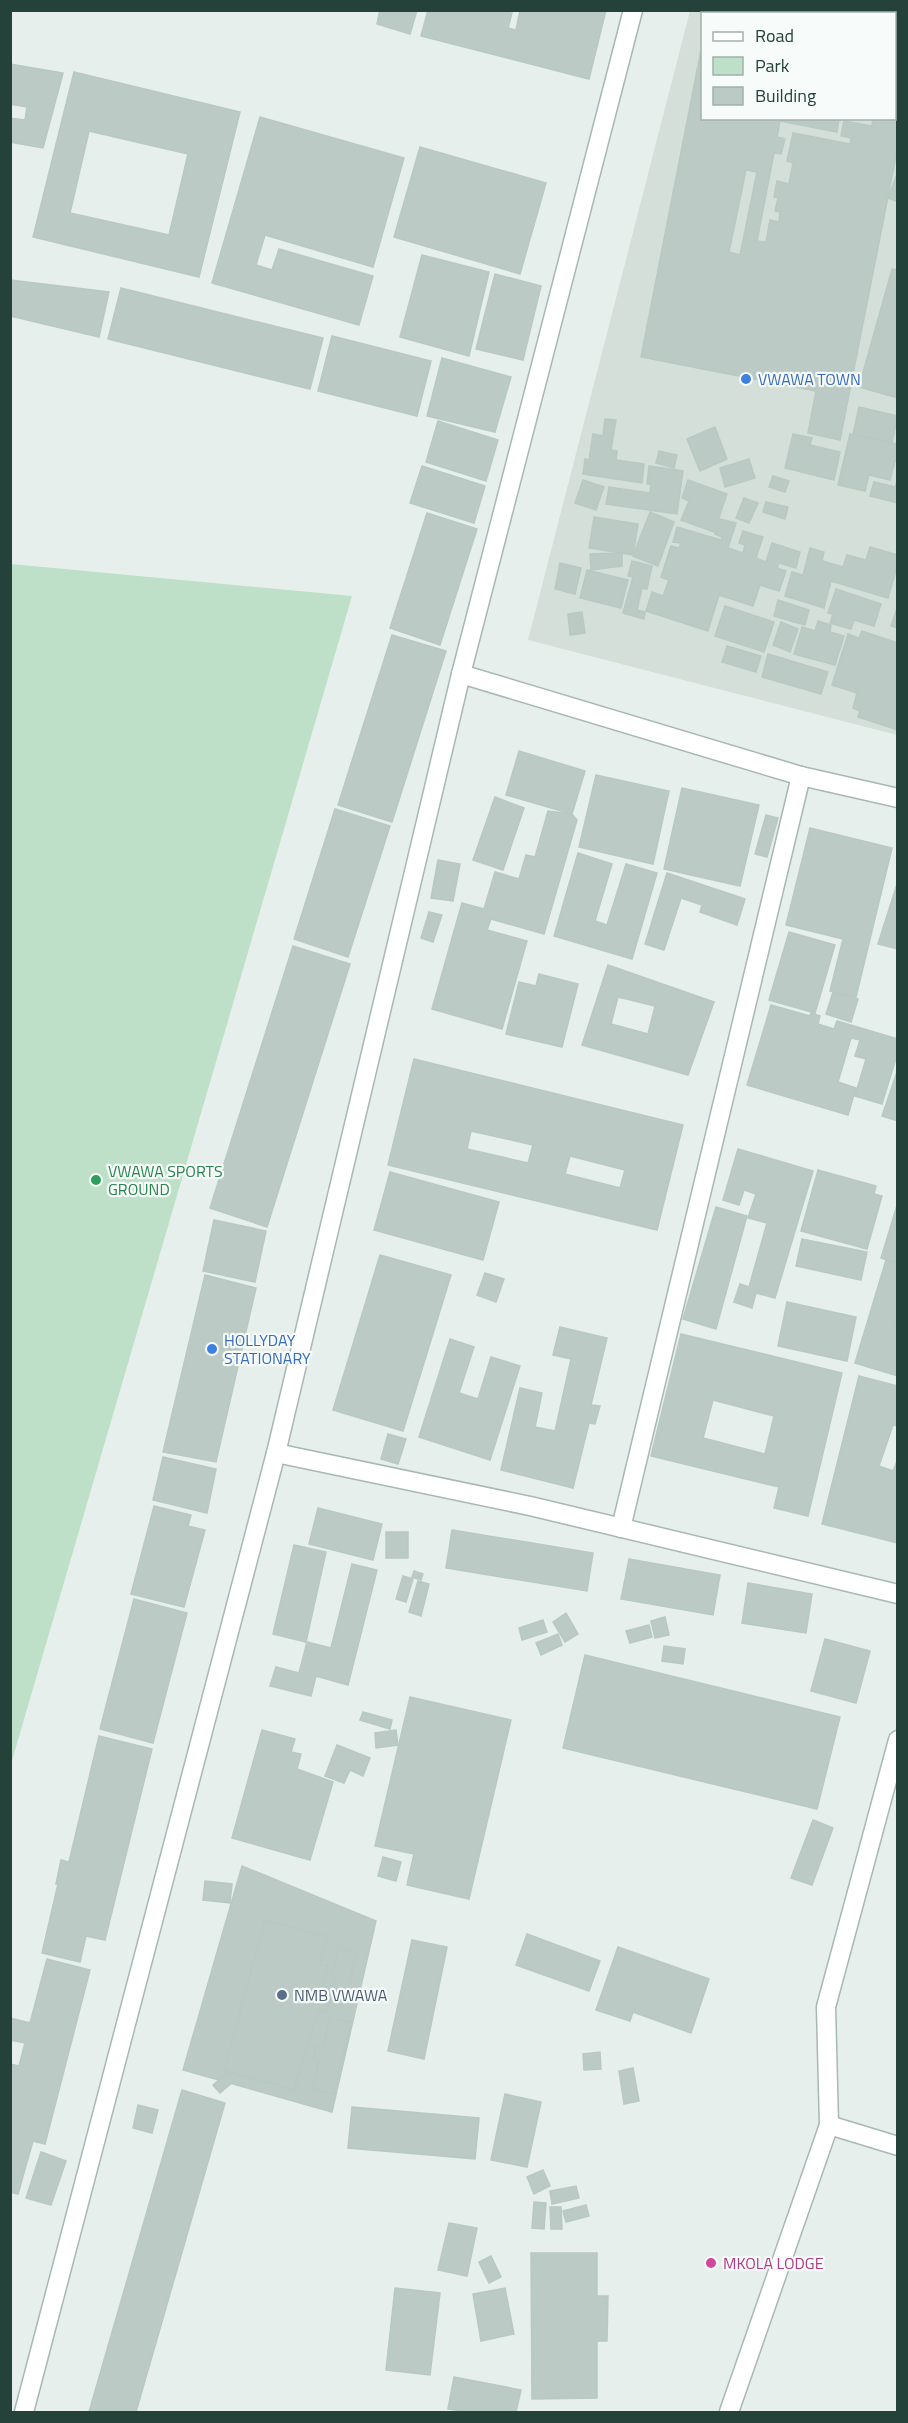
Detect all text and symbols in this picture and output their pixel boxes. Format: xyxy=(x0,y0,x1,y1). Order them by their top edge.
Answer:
legend xyxy=(701,12,896,120)
text: Road xyxy=(755,22,794,49)
text: Park xyxy=(755,52,790,79)
text: Building xyxy=(755,82,816,109)
place label: VWAWA TOWN xyxy=(758,367,861,391)
marker: VWAWA TOWN xyxy=(739,372,753,386)
place label: VWAWA SPORTS GROUND xyxy=(108,1159,223,1201)
marker: VWAWA SPORTS GROUND xyxy=(89,1173,103,1187)
place label: HOLLYDAY STATIONARY xyxy=(224,1328,311,1370)
marker: HOLLYDAY STATIONARY xyxy=(205,1342,219,1356)
place label: NMB VWAWA xyxy=(294,1983,388,2007)
marker: NMB VWAWA xyxy=(275,1988,289,2002)
place label: MKOLA LODGE xyxy=(723,2251,824,2275)
marker: MKOLA LODGE xyxy=(704,2256,718,2270)

